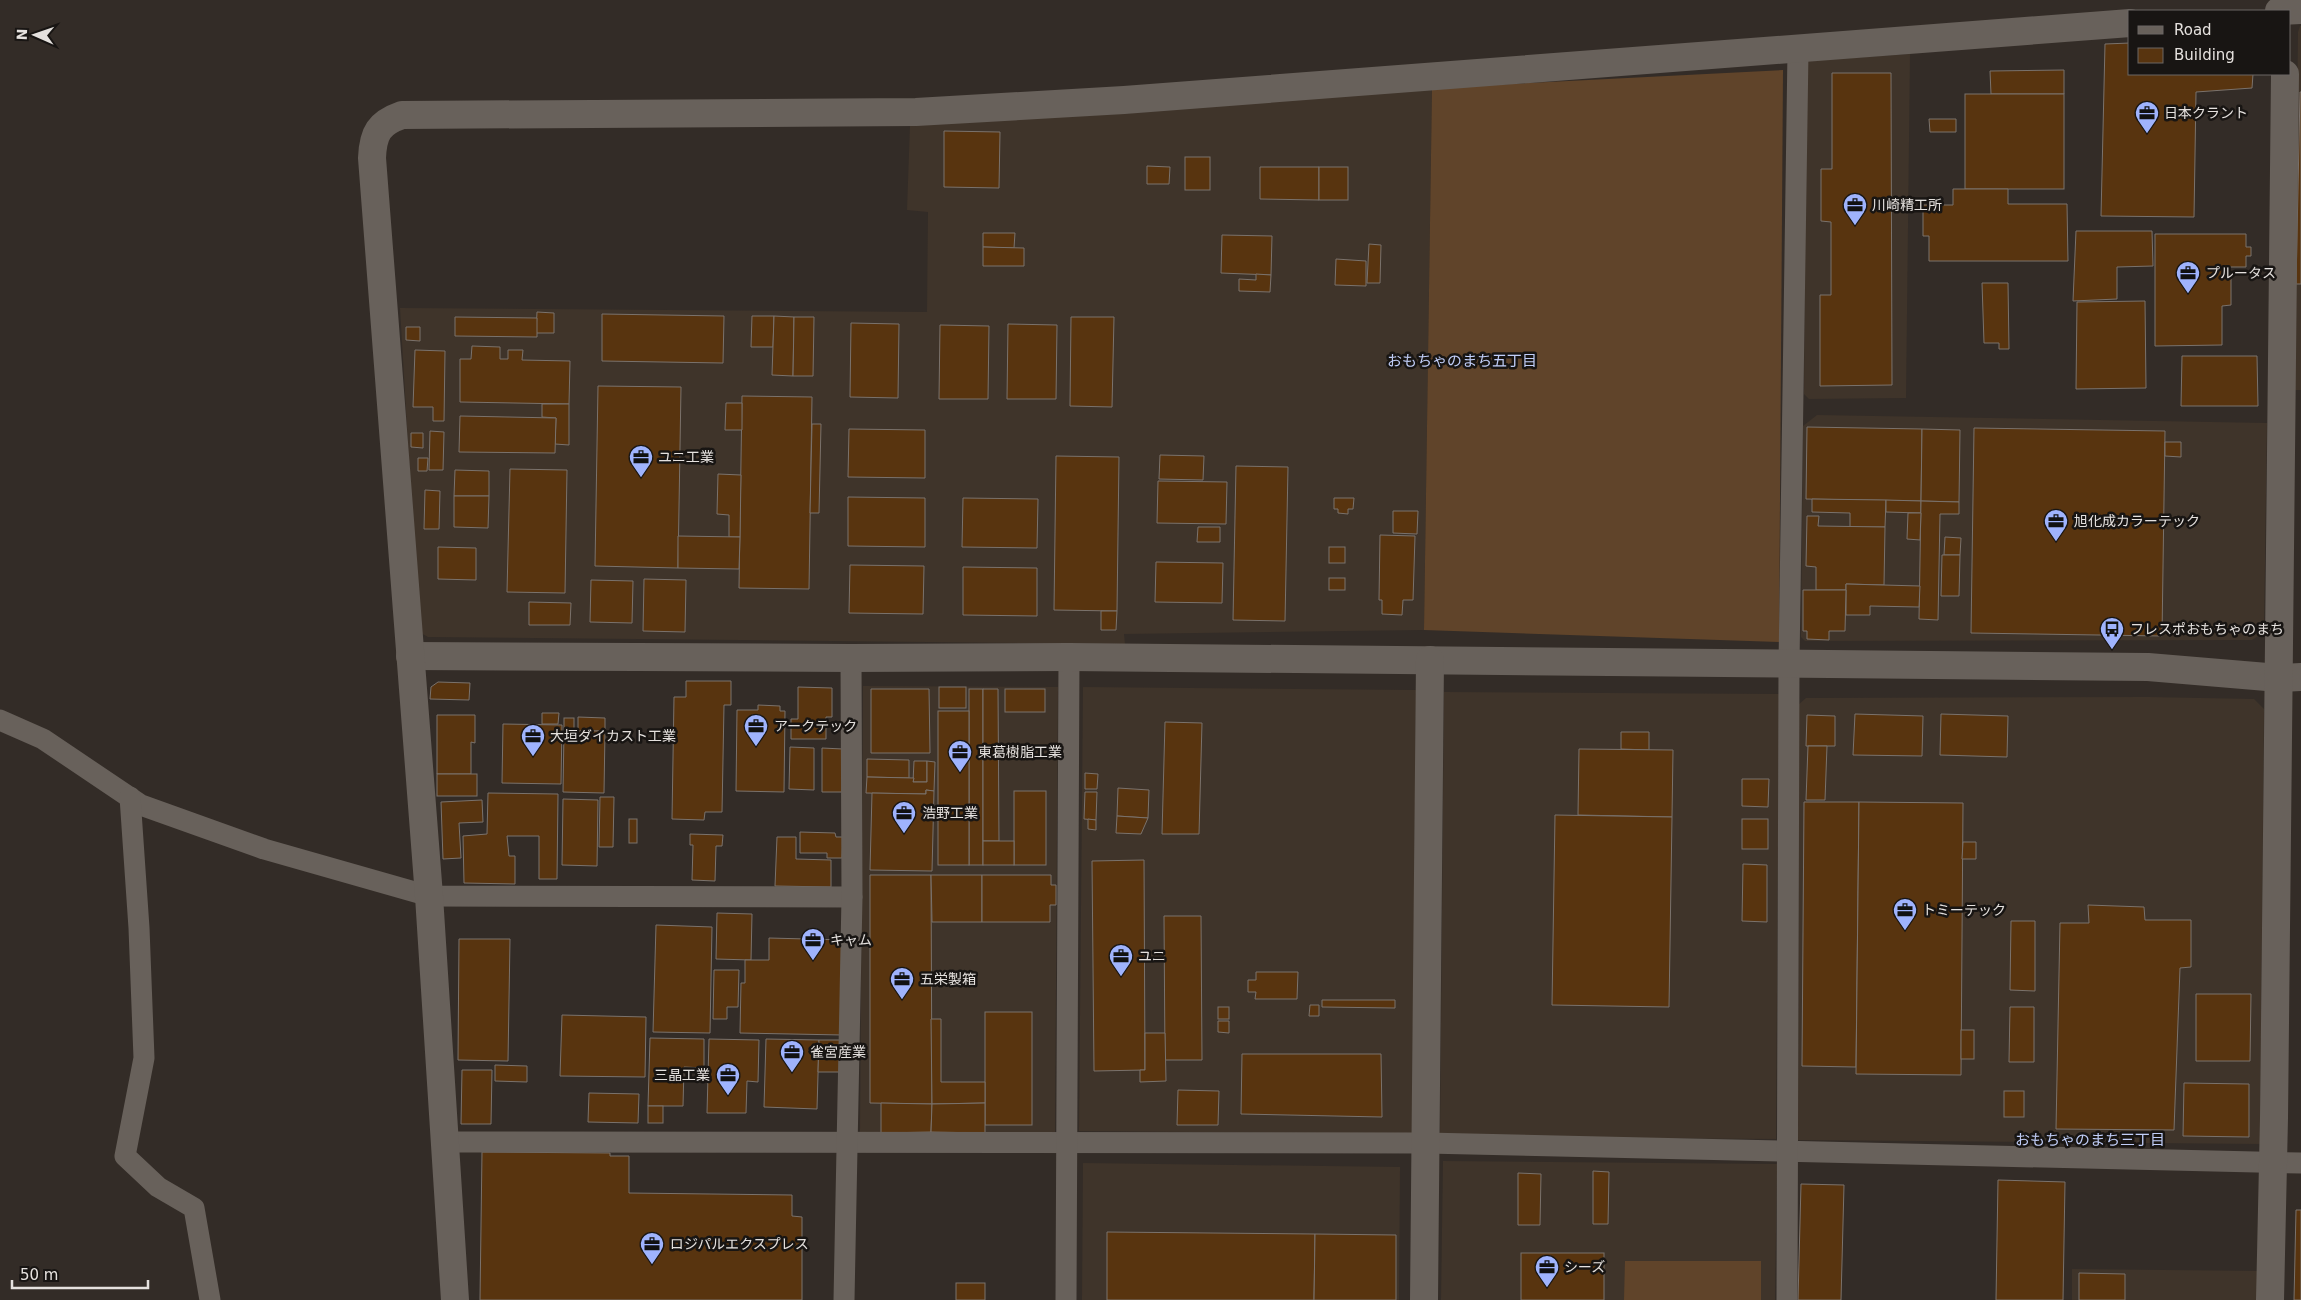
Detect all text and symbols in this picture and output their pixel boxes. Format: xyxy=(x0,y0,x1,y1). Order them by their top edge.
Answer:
north arrow xyxy=(10,10,60,60)
legend xyxy=(2128,10,2291,75)
text: Road xyxy=(2174,21,2212,39)
text: N xyxy=(14,28,30,41)
text: Building xyxy=(2174,46,2235,64)
office icon: 日本クラント xyxy=(2134,100,2160,134)
place label: 日本クラント xyxy=(2164,105,2248,121)
office icon: 川崎精工所 xyxy=(1842,192,1868,226)
place label: 川崎精工所 xyxy=(1872,197,1942,213)
office icon: プルータス xyxy=(2175,260,2201,294)
place label: プルータス xyxy=(2206,265,2276,281)
district label: おもちゃのまち五丁目 xyxy=(1387,352,1537,370)
office icon: ユニ工業 xyxy=(628,444,654,478)
place label: ユニ工業 xyxy=(658,449,714,465)
office icon: 旭化成カラーテック xyxy=(2043,508,2069,542)
place label: 旭化成カラーテック xyxy=(2074,513,2200,529)
bus stop icon: フレスポおもちゃのまち xyxy=(2099,616,2125,650)
place label: フレスポおもちゃのまち xyxy=(2130,621,2284,637)
office icon: アークテック xyxy=(743,713,769,747)
place label: アークテック xyxy=(774,718,857,734)
office icon: 大垣ダイカスト工業 xyxy=(520,723,546,757)
place label: 大垣ダイカスト工業 xyxy=(550,728,676,744)
office icon: 東葛樹脂工業 xyxy=(947,739,973,773)
place label: 東葛樹脂工業 xyxy=(978,744,1062,760)
office icon: 浩野工業 xyxy=(891,800,917,834)
place label: 浩野工業 xyxy=(922,805,978,821)
office icon: トミーテック xyxy=(1892,897,1918,931)
place label: トミーテック xyxy=(1922,902,2006,918)
office icon: キャム xyxy=(800,927,826,961)
place label: キャム xyxy=(830,932,872,948)
office icon: ユニ xyxy=(1108,943,1134,977)
place label: ユニ xyxy=(1138,948,1166,964)
office icon: 五栄製箱 xyxy=(889,966,915,1000)
place label: 五栄製箱 xyxy=(920,971,976,987)
office icon: 雀宮産業 xyxy=(779,1039,805,1073)
place label: 雀宮産業 xyxy=(810,1044,866,1060)
office icon: 三晶工業 xyxy=(715,1062,741,1096)
place label: 三晶工業 xyxy=(654,1067,710,1083)
district label: おもちゃのまち三丁目 xyxy=(2015,1131,2165,1149)
office icon: ロジパルエクスプレス xyxy=(639,1231,665,1265)
place label: ロジパルエクスプレス xyxy=(670,1236,809,1252)
office icon: シーズ xyxy=(1534,1254,1560,1288)
scale bar xyxy=(12,1258,149,1290)
place label: シーズ xyxy=(1564,1259,1605,1275)
text: 50 m xyxy=(20,1266,58,1284)

